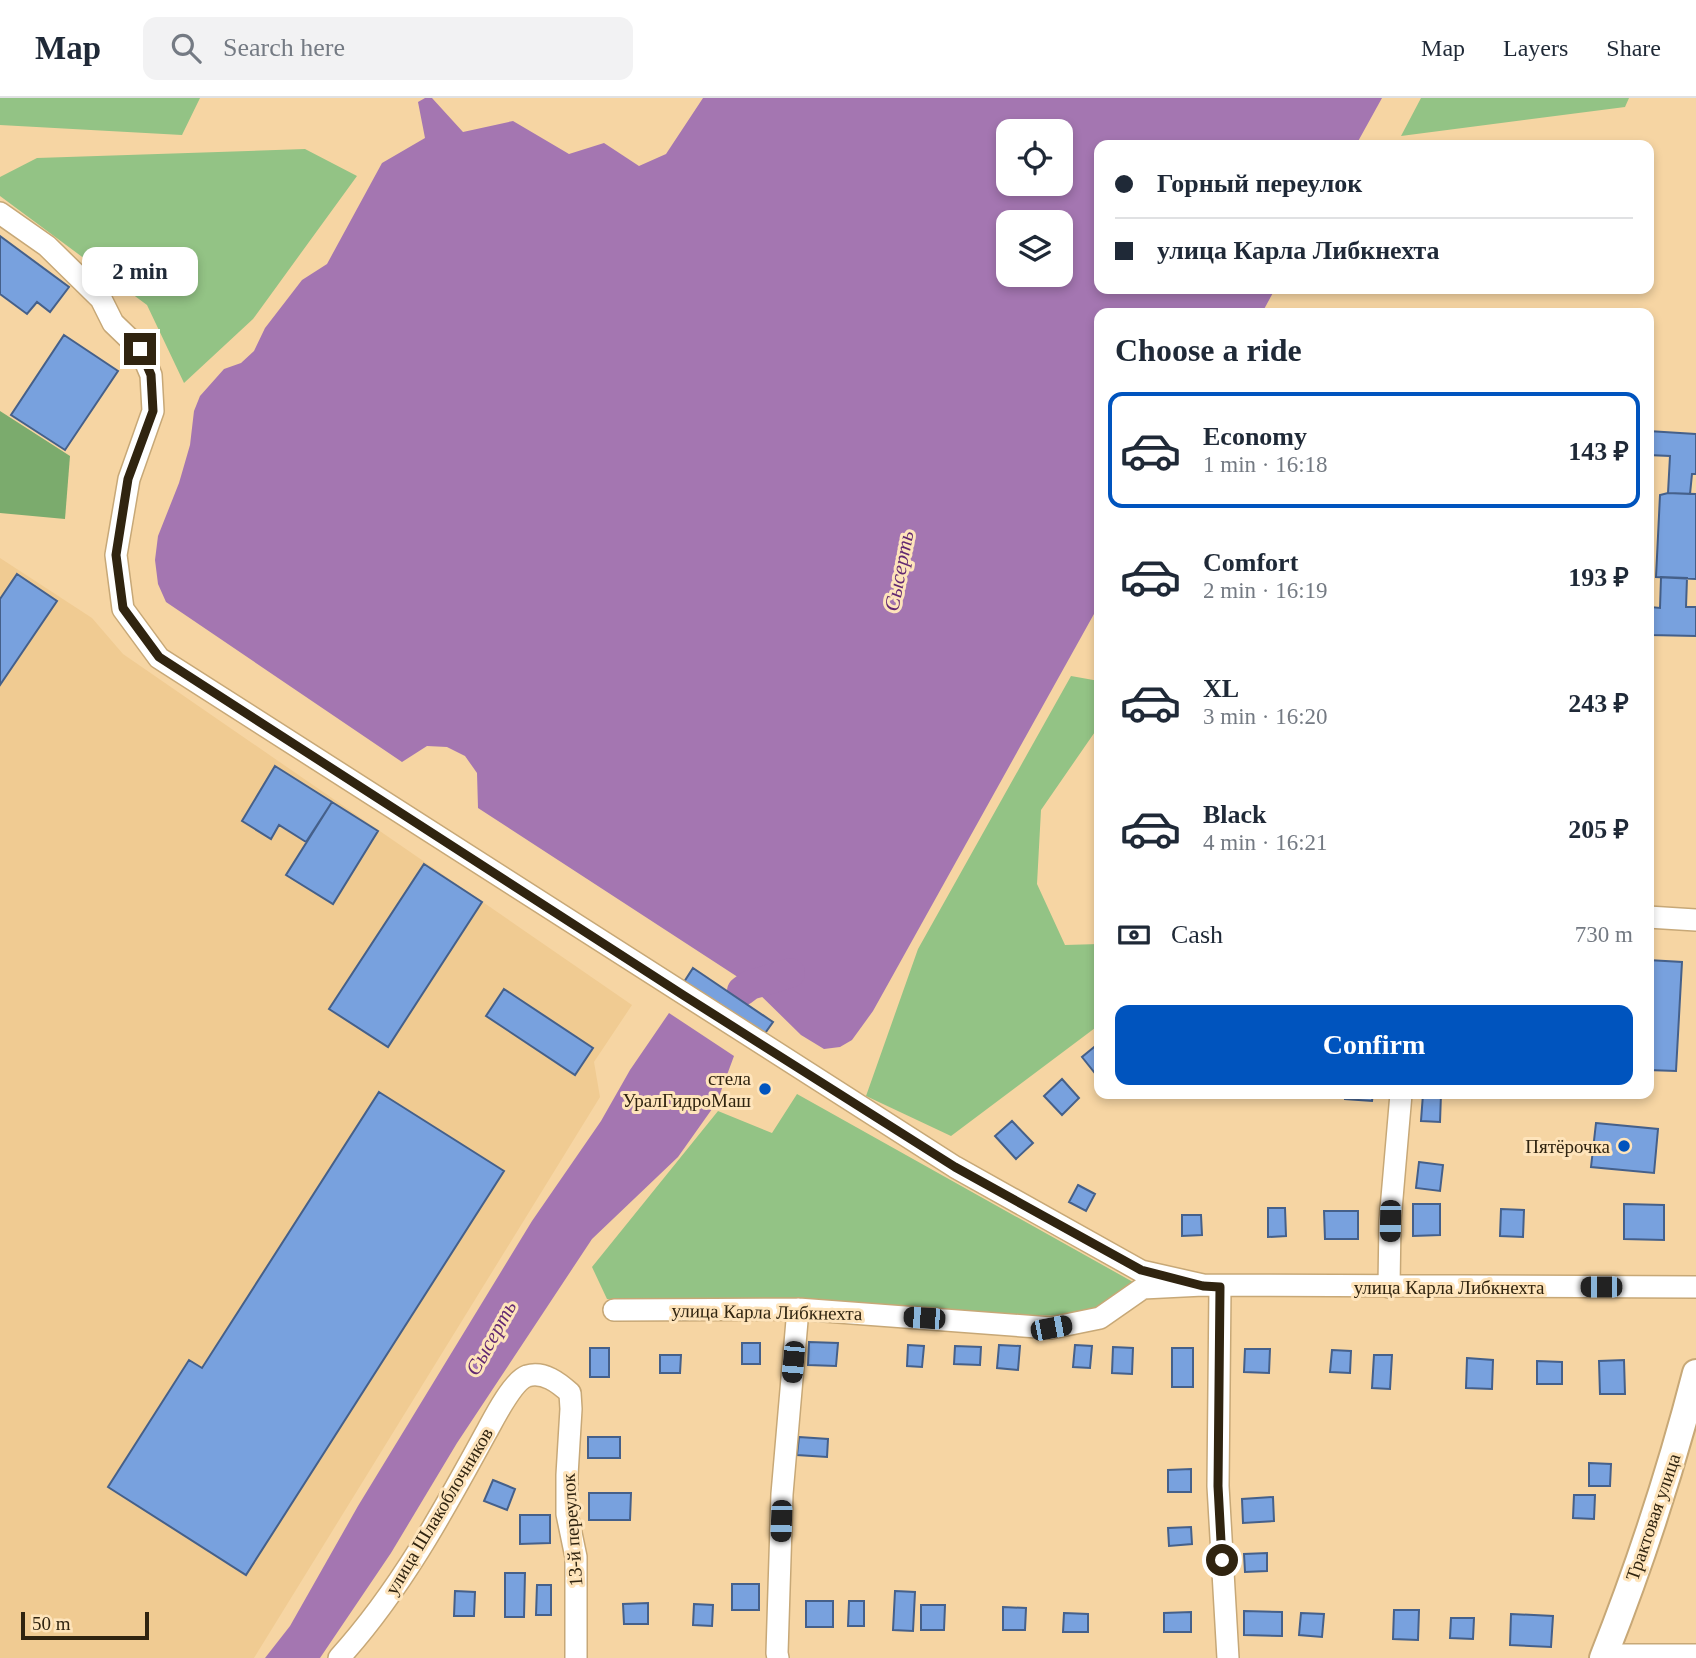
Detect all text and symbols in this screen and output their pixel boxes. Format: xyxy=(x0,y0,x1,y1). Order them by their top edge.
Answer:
search box xyxy=(143,17,633,80)
icon: search xyxy=(167,29,205,67)
text: Map xyxy=(35,30,101,66)
text: Search here xyxy=(223,33,345,62)
text: Map xyxy=(1421,35,1465,61)
text: Layers xyxy=(1503,35,1568,61)
text: Share xyxy=(1606,35,1661,61)
map controls xyxy=(996,119,1073,287)
button: locate xyxy=(996,119,1073,196)
text: Горный переулок xyxy=(1157,169,1362,198)
button: layers xyxy=(996,210,1073,287)
text: улица Карла Либкнехта xyxy=(1157,236,1440,265)
callout: 2 min xyxy=(82,247,198,296)
text: 2 min xyxy=(112,259,168,284)
text: Choose a ride xyxy=(1115,332,1302,368)
route end xyxy=(124,333,156,365)
icon: car xyxy=(1119,419,1182,482)
text: Economy xyxy=(1203,422,1307,451)
text: 143 ₽ xyxy=(1568,437,1629,466)
text: 1 min · 16:18 xyxy=(1203,452,1328,477)
water label: Сысерть xyxy=(879,529,919,613)
icon: car xyxy=(1119,545,1182,608)
text: Comfort xyxy=(1203,548,1298,577)
text: 193 ₽ xyxy=(1568,563,1629,592)
text: 2 min · 16:19 xyxy=(1203,578,1328,603)
icon: car xyxy=(1119,671,1182,734)
text: XL xyxy=(1203,674,1239,703)
text: 243 ₽ xyxy=(1568,689,1629,718)
text: 3 min · 16:20 xyxy=(1203,704,1328,729)
icon: car xyxy=(1119,797,1182,860)
text: Black xyxy=(1203,800,1267,829)
text: 205 ₽ xyxy=(1568,815,1629,844)
text: 4 min · 16:21 xyxy=(1203,830,1328,855)
icon: cash xyxy=(1115,916,1153,954)
text: Cash xyxy=(1171,920,1223,949)
text: 730 m xyxy=(1575,922,1633,947)
button: Confirm xyxy=(1115,1005,1633,1085)
place label: стела УралГидроМаш xyxy=(623,1068,752,1111)
marker: стела УралГидроМаш xyxy=(757,1081,773,1097)
place label: Пятёрочка xyxy=(1525,1136,1611,1157)
marker: Пятёрочка xyxy=(1616,1138,1632,1154)
car xyxy=(1380,1200,1401,1242)
street label: улица Карла Либкнехта xyxy=(1354,1277,1545,1298)
car xyxy=(1581,1277,1623,1298)
water label: Сысерть xyxy=(461,1297,521,1379)
street label: улица Карла Либкнехта xyxy=(671,1300,863,1324)
car xyxy=(903,1306,946,1330)
car xyxy=(1029,1314,1074,1342)
car xyxy=(781,1340,806,1384)
street label: улица Шлакоблочников xyxy=(381,1424,497,1598)
street label: Трактовая улица xyxy=(1621,1450,1685,1583)
street label: 13-й переулок xyxy=(558,1472,586,1587)
car xyxy=(770,1500,793,1542)
route start xyxy=(1206,1544,1238,1576)
scale bar xyxy=(21,1609,149,1641)
text: 50 m xyxy=(32,1613,71,1634)

